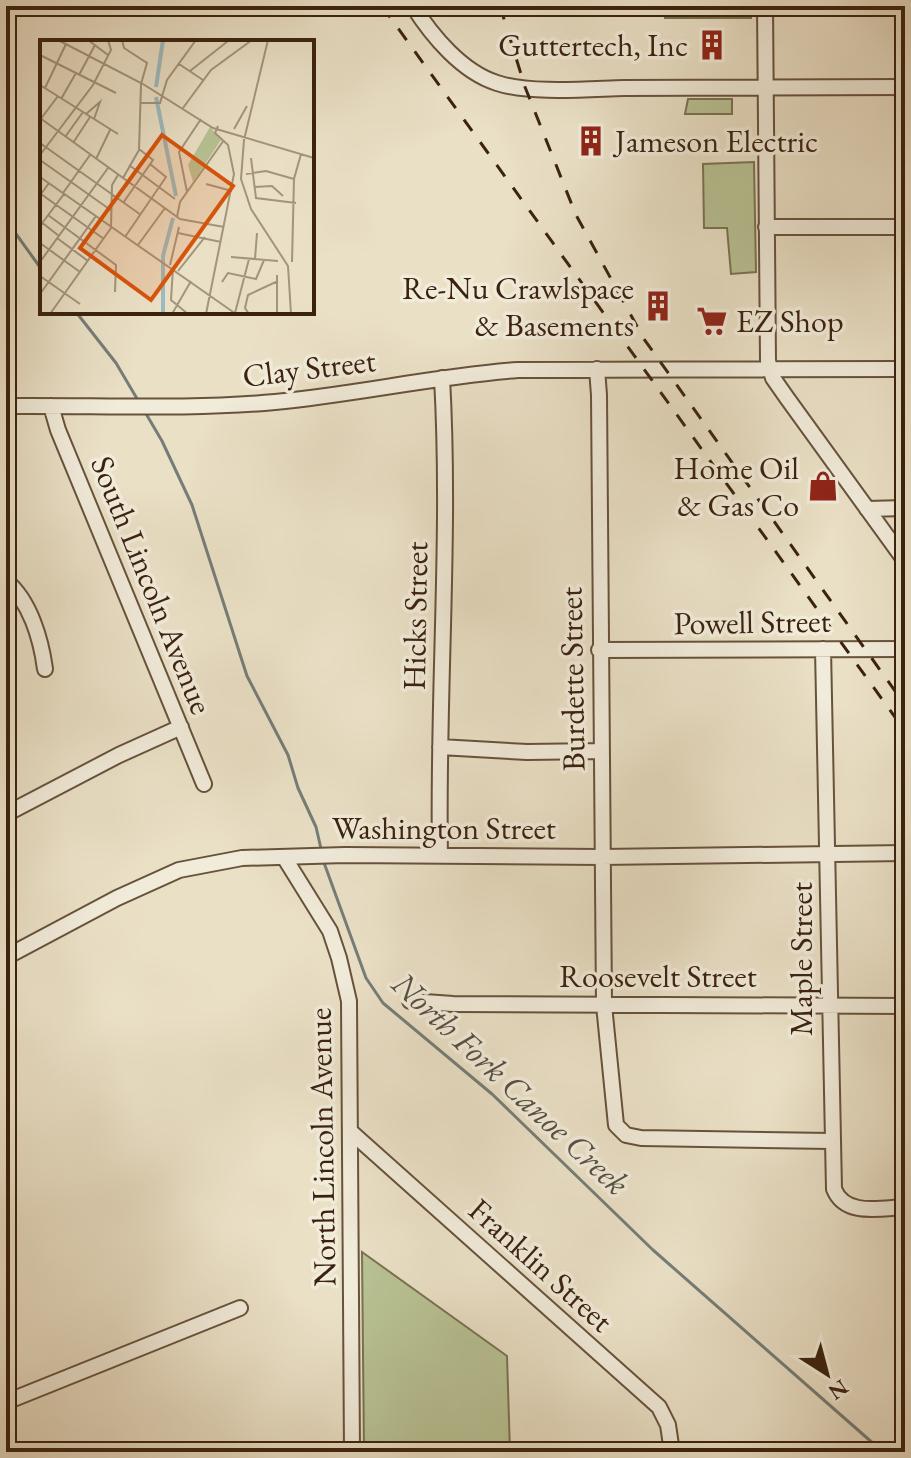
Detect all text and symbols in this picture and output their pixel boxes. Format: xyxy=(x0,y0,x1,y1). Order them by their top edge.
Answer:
place label: Guttertech, Inc xyxy=(498,24,688,66)
building icon: Guttertech, Inc xyxy=(695,28,729,62)
inset map xyxy=(40,40,314,314)
place label: Jameson Electric xyxy=(612,120,818,162)
building icon: Jameson Electric xyxy=(574,124,608,158)
place label: Re-Nu Crawlspace & Basements xyxy=(402,267,634,346)
building icon: Re-Nu Crawlspace & Basements xyxy=(641,289,675,323)
place label: EZ Shop xyxy=(736,300,844,342)
supermarket icon: EZ Shop xyxy=(695,304,729,338)
street label: Clay Street xyxy=(240,339,378,397)
place label: Home Oil & Gas Co xyxy=(674,447,799,526)
street label: South Lincoln Avenue xyxy=(81,450,223,720)
shop icon: Home Oil & Gas Co xyxy=(806,469,840,503)
street label: Hicks Street xyxy=(393,541,437,691)
street label: Burdette Street xyxy=(549,586,595,772)
street label: Powell Street xyxy=(673,600,831,644)
street label: Washington Street xyxy=(332,807,556,849)
street label: Maple Street xyxy=(780,882,822,1036)
street label: Roosevelt Street xyxy=(559,955,757,997)
water label: North Fork Canoe Creek xyxy=(382,961,639,1204)
street label: North Lincoln Avenue xyxy=(299,1007,345,1287)
street label: Franklin Street xyxy=(460,1189,622,1341)
north arrow xyxy=(787,1334,867,1414)
text: N xyxy=(823,1373,854,1407)

